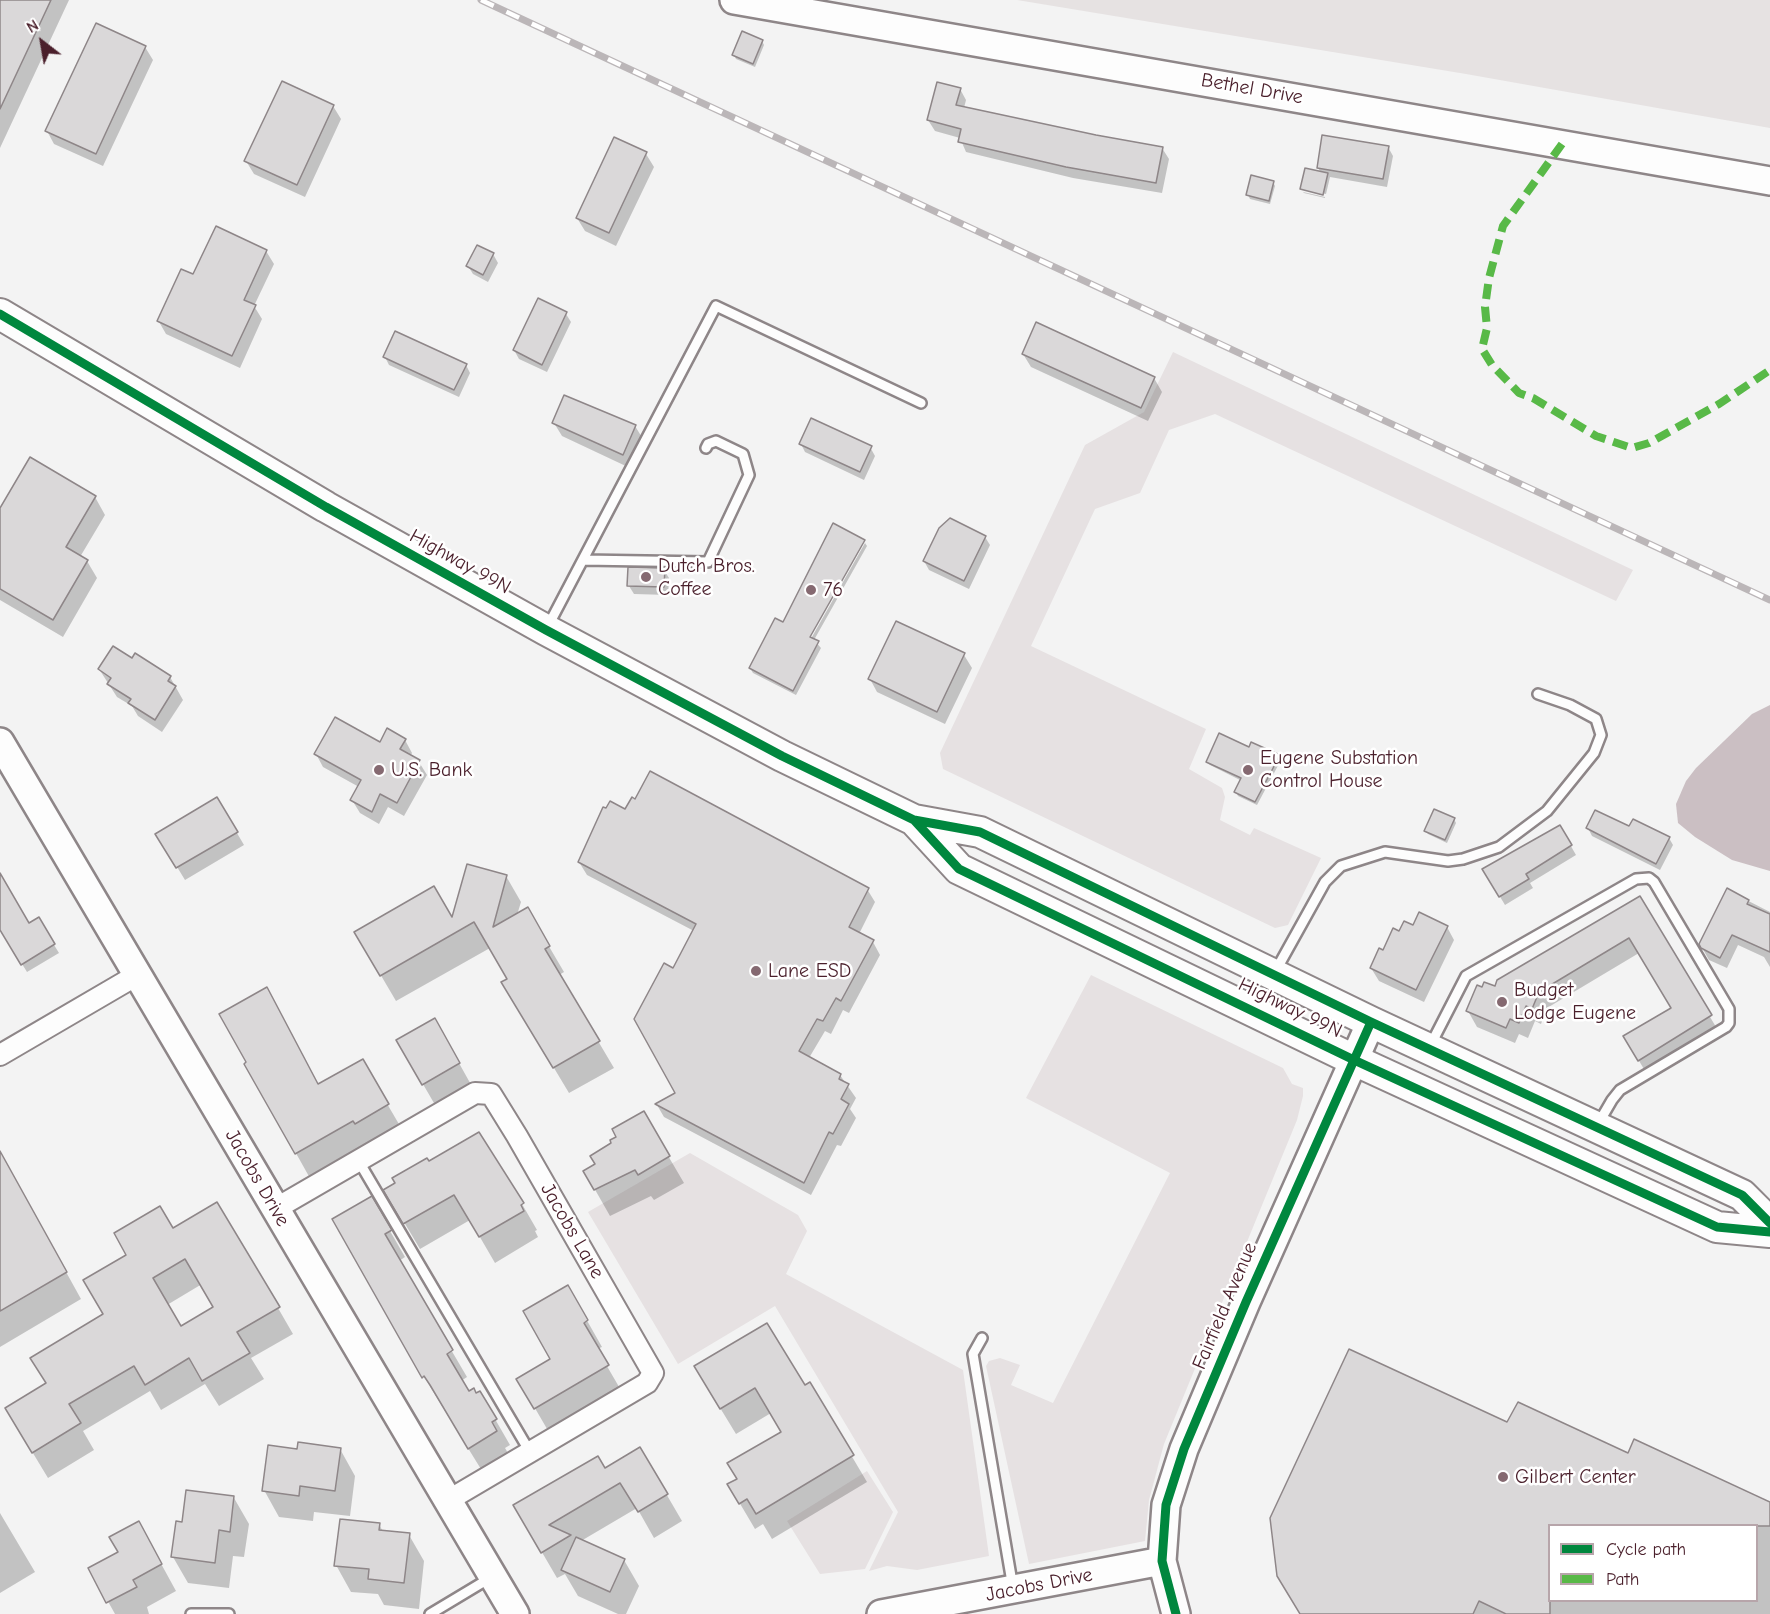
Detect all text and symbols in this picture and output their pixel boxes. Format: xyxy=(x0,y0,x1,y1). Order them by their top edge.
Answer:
north arrow xyxy=(12,12,72,72)
text: N xyxy=(24,16,42,37)
street label: Bethel Drive xyxy=(1199,68,1305,110)
street label: Highway 99N xyxy=(405,524,515,600)
place label: Dutch Bros. Coffee xyxy=(658,554,755,601)
marker: Dutch Bros. Coffee xyxy=(639,570,653,584)
place label: 76 xyxy=(823,578,843,602)
marker: 76 xyxy=(804,583,818,597)
place label: Eugene Substation Control House xyxy=(1260,746,1418,793)
place label: U.S. Bank xyxy=(391,758,472,782)
marker: U.S. Bank xyxy=(372,763,386,777)
marker: Eugene Substation Control House xyxy=(1241,763,1255,777)
place label: Lane ESD xyxy=(768,959,851,983)
marker: Lane ESD xyxy=(749,964,763,978)
street label: Highway 99N xyxy=(1234,973,1346,1043)
place label: Budget Lodge Eugene xyxy=(1514,978,1636,1025)
marker: Budget Lodge Eugene xyxy=(1495,995,1509,1009)
street label: Jacobs Drive xyxy=(220,1125,294,1231)
street label: Jacobs Lane xyxy=(535,1179,609,1283)
street label: Fairfield Avenue xyxy=(1187,1239,1263,1373)
place label: Gilbert Center xyxy=(1515,1465,1636,1489)
marker: Gilbert Center xyxy=(1496,1470,1510,1484)
legend xyxy=(1548,1524,1758,1602)
text: Cycle path xyxy=(1606,1539,1686,1560)
street label: Jacobs Drive xyxy=(984,1563,1094,1607)
text: Path xyxy=(1606,1569,1639,1590)

